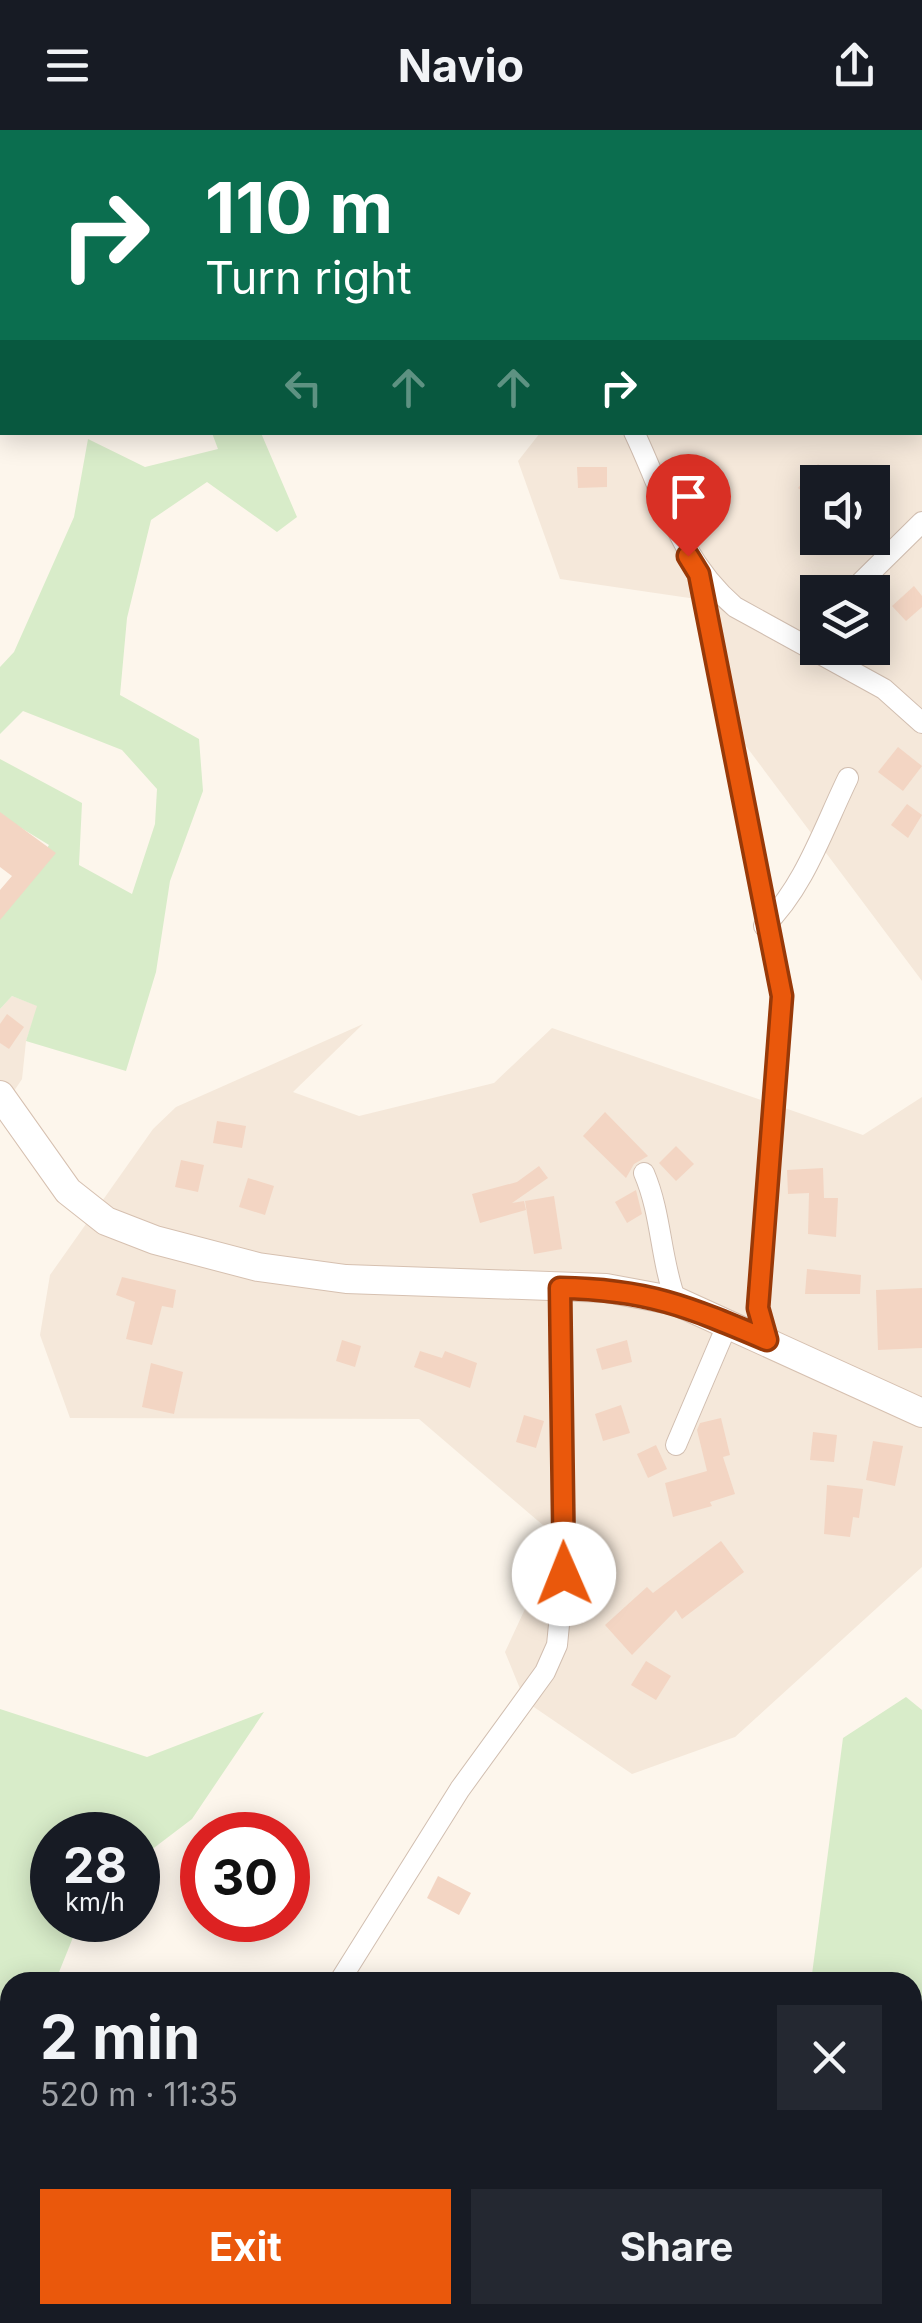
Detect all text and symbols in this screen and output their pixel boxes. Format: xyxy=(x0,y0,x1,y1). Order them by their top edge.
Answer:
icon: menu xyxy=(40,38,95,93)
text: Navio xyxy=(398,38,524,93)
icon: share xyxy=(827,38,882,93)
text: 110 m xyxy=(205,165,393,250)
icon: right xyxy=(40,170,170,300)
text: Turn right xyxy=(205,250,412,305)
icon: left xyxy=(276,360,331,415)
icon: ahead xyxy=(381,360,436,415)
icon: ahead xyxy=(486,360,541,415)
icon: right xyxy=(591,360,646,415)
pin xyxy=(646,454,731,557)
map controls xyxy=(800,465,890,665)
button: sound xyxy=(800,465,890,555)
icon: arrive xyxy=(661,469,716,524)
button: layers xyxy=(800,575,890,665)
position arrow xyxy=(512,1522,616,1626)
speed limit sign: 30 xyxy=(180,1812,310,1942)
text: 28 xyxy=(63,1835,127,1895)
text: km/h xyxy=(65,1887,125,1917)
text: 2 min xyxy=(40,2001,200,2073)
button: close xyxy=(777,2005,882,2110)
text: 520 m · 11:35 xyxy=(40,2075,238,2114)
button: Exit xyxy=(40,2189,451,2304)
button: Share xyxy=(471,2189,882,2304)

